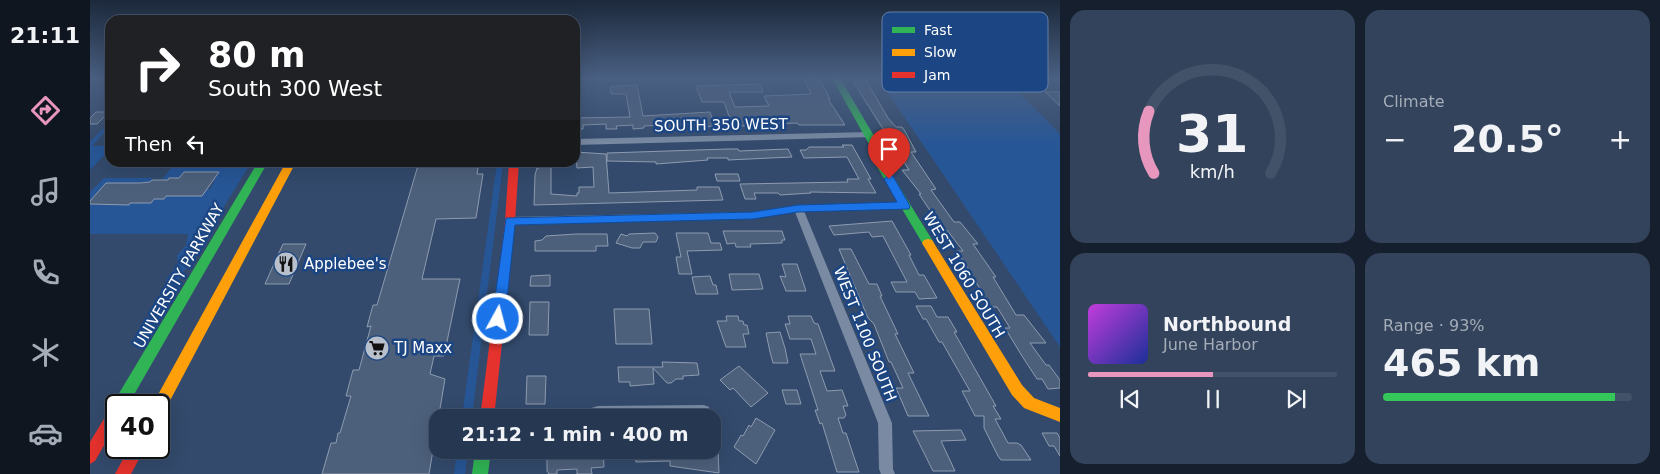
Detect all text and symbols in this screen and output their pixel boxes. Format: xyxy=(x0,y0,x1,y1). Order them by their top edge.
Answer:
legend xyxy=(882,12,1048,92)
text: Fast xyxy=(924,22,953,38)
text: 21:11 xyxy=(10,23,80,48)
icon: right xyxy=(125,35,190,100)
text: 80 m xyxy=(208,35,305,75)
text: Slow xyxy=(924,44,957,60)
text: Jam xyxy=(923,67,950,83)
text: South 300 West xyxy=(208,76,382,101)
text: Climate xyxy=(1383,92,1445,111)
icon: directions xyxy=(28,93,63,128)
text: 31 xyxy=(1176,104,1249,164)
street label: SOUTH 350 WEST xyxy=(654,115,789,135)
text: 20.5° xyxy=(1451,117,1564,161)
text: − xyxy=(1383,123,1406,156)
text: + xyxy=(1609,123,1632,156)
pin xyxy=(868,128,910,179)
icon: left xyxy=(182,130,210,158)
text: Then xyxy=(125,133,172,155)
icon: arrive xyxy=(875,135,903,163)
text: km/h xyxy=(1190,161,1235,182)
icon: music xyxy=(28,174,63,209)
street label: UNIVERSITY PARKWAY xyxy=(130,200,228,352)
street label: WEST 1060 SOUTH xyxy=(919,209,1009,341)
restaurant icon: Applebee's xyxy=(273,251,299,277)
icon: phone xyxy=(28,255,63,290)
place label: Applebee's xyxy=(304,255,387,273)
street label: WEST 1100 SOUTH xyxy=(830,264,900,404)
position arrow xyxy=(471,292,523,344)
text: Northbound xyxy=(1163,313,1291,335)
text: Range · 93% xyxy=(1383,316,1485,335)
icon: climate xyxy=(28,335,63,370)
supermarket icon: TJ Maxx xyxy=(364,335,390,361)
text: June Harbor xyxy=(1163,335,1258,354)
place label: TJ Maxx xyxy=(393,339,452,357)
text: 465 km xyxy=(1383,341,1540,385)
icon: previous xyxy=(1116,385,1144,413)
icon: pause xyxy=(1199,385,1227,413)
icon: next xyxy=(1282,385,1310,413)
speed limit sign: 40 xyxy=(105,394,170,459)
icon: car xyxy=(28,416,63,451)
text: 21:12 · 1 min · 400 m xyxy=(461,423,689,445)

